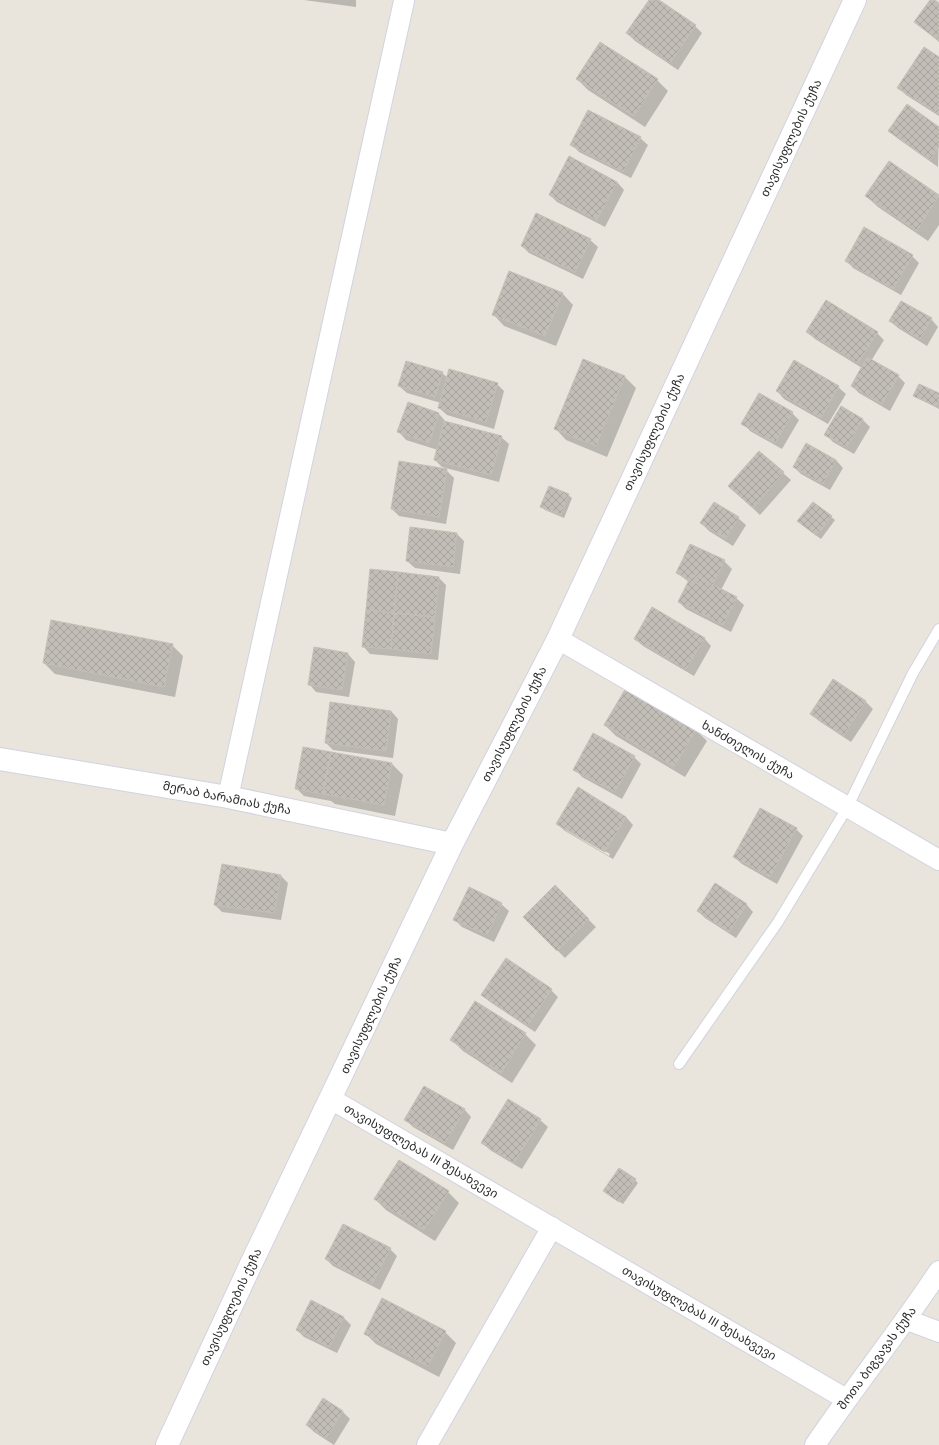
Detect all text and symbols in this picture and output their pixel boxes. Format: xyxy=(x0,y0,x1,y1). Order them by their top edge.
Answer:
street label: თავისუფლების ქუჩა xyxy=(758,77,825,199)
street label: თავისუფლების ქუჩა xyxy=(621,371,688,493)
street label: თავისუფლების ქუჩა xyxy=(479,664,550,785)
street label: ხანძთელის ქუჩა xyxy=(699,718,797,783)
street label: მერაბ ბარამიას ქუჩა xyxy=(162,779,292,817)
street label: თავისუფლების ქუჩა xyxy=(338,954,405,1076)
street label: თავისუფლებას III შესახვევი xyxy=(341,1101,501,1202)
street label: თავისუფლების ქუჩა xyxy=(198,1246,265,1368)
street label: თავისუფლებას III შესახვევი xyxy=(619,1263,779,1364)
street label: შოთა ბიგვავას ქუჩა xyxy=(835,1304,919,1412)

